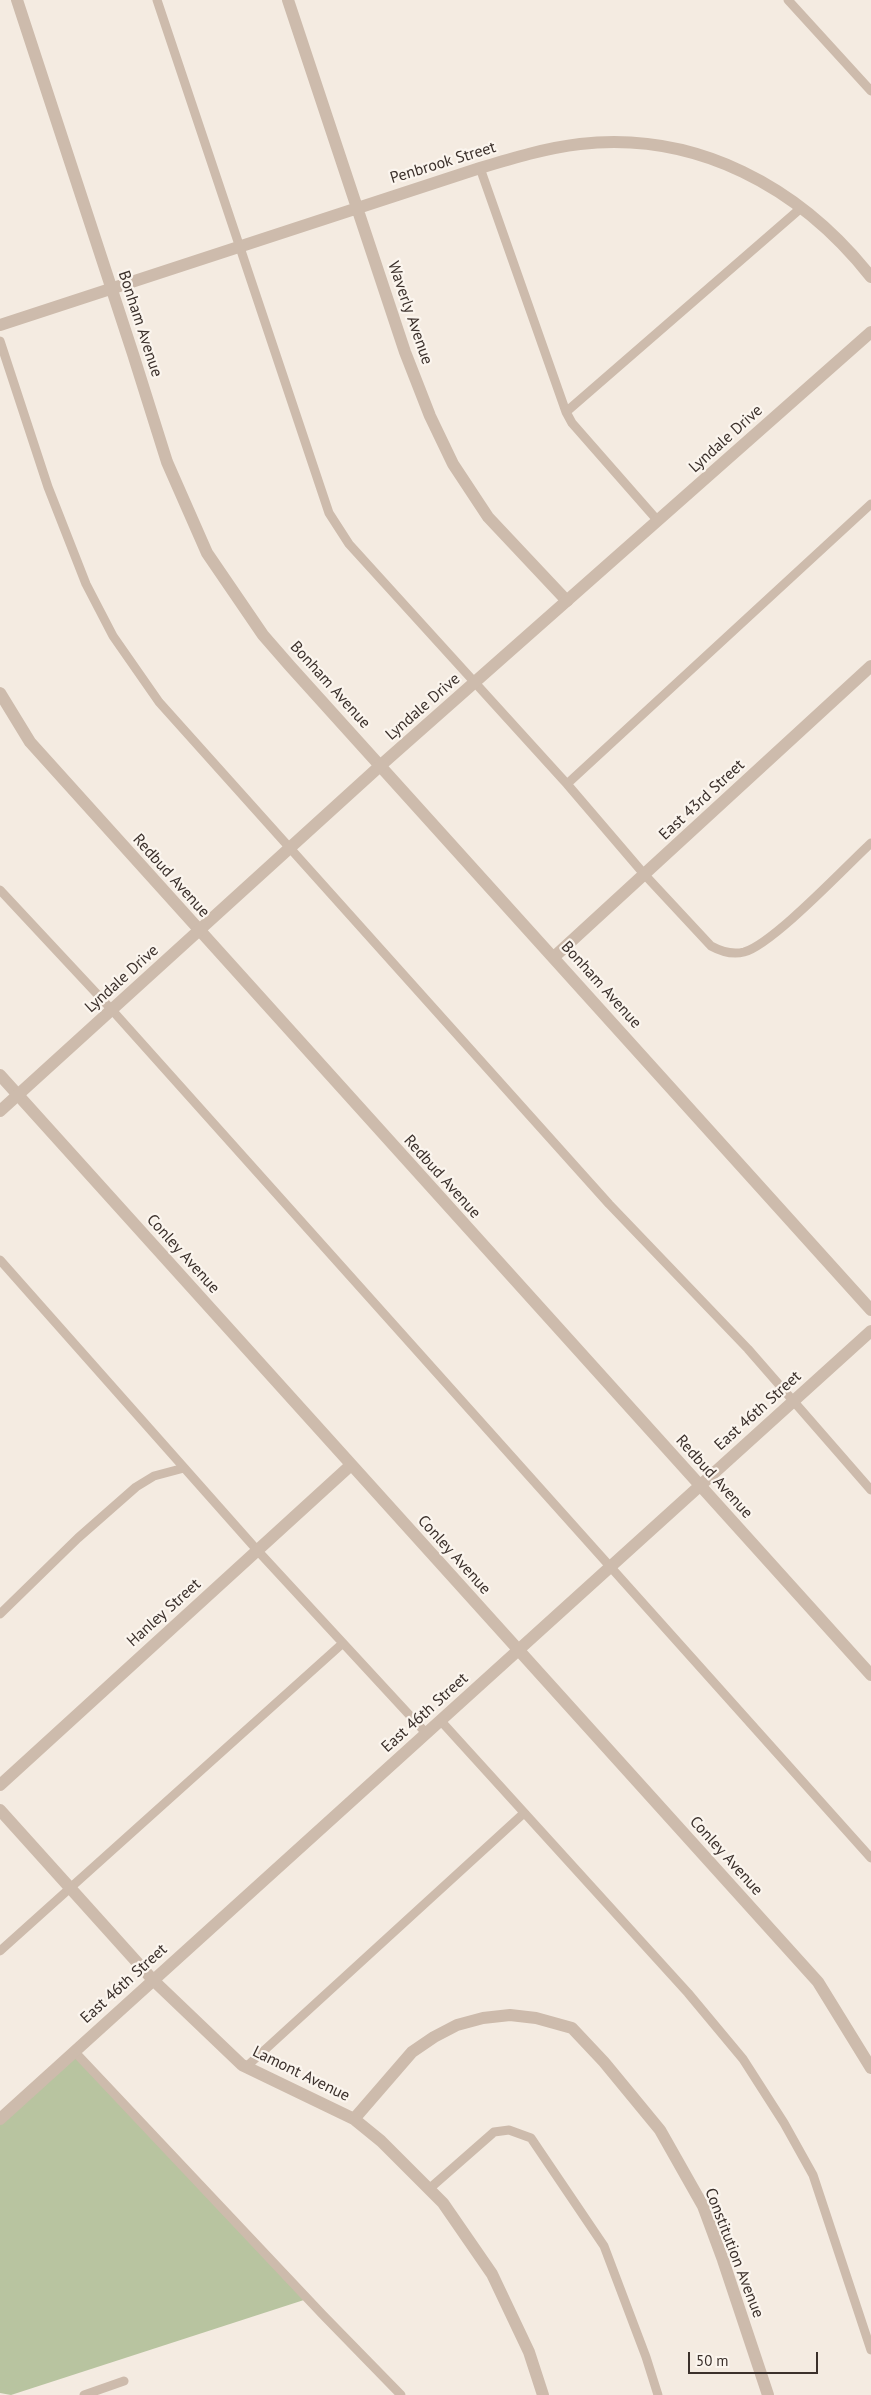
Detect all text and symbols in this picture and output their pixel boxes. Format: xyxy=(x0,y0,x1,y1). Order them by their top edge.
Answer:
street label: Penbrook Street xyxy=(388,138,498,188)
street label: Waverly Avenue xyxy=(383,259,437,367)
street label: Bonham Avenue xyxy=(114,268,166,380)
street label: Lyndale Drive xyxy=(685,401,767,477)
street label: Bonham Avenue xyxy=(286,637,374,733)
street label: Lyndale Drive xyxy=(382,669,464,745)
street label: East 43rd Street xyxy=(655,756,749,844)
street label: Redbud Avenue xyxy=(129,830,213,922)
street label: Bonham Avenue xyxy=(557,937,645,1033)
street label: Lyndale Drive xyxy=(81,941,163,1017)
street label: Redbud Avenue xyxy=(400,1131,484,1223)
street label: Conley Avenue xyxy=(142,1210,224,1298)
street label: East 46th Street xyxy=(711,1367,805,1455)
street label: Redbud Avenue xyxy=(672,1431,756,1523)
street label: Conley Avenue xyxy=(413,1511,495,1599)
street label: Hanley Street xyxy=(123,1575,205,1651)
street label: East 46th Street xyxy=(378,1669,472,1757)
street label: Conley Avenue xyxy=(685,1812,767,1900)
street label: East 46th Street xyxy=(77,1940,171,2028)
street label: Lamont Avenue xyxy=(249,2042,353,2106)
street label: Constitution Avenue xyxy=(700,2185,768,2321)
scale bar xyxy=(691,2342,821,2374)
text: 50 m xyxy=(696,2351,729,2370)

